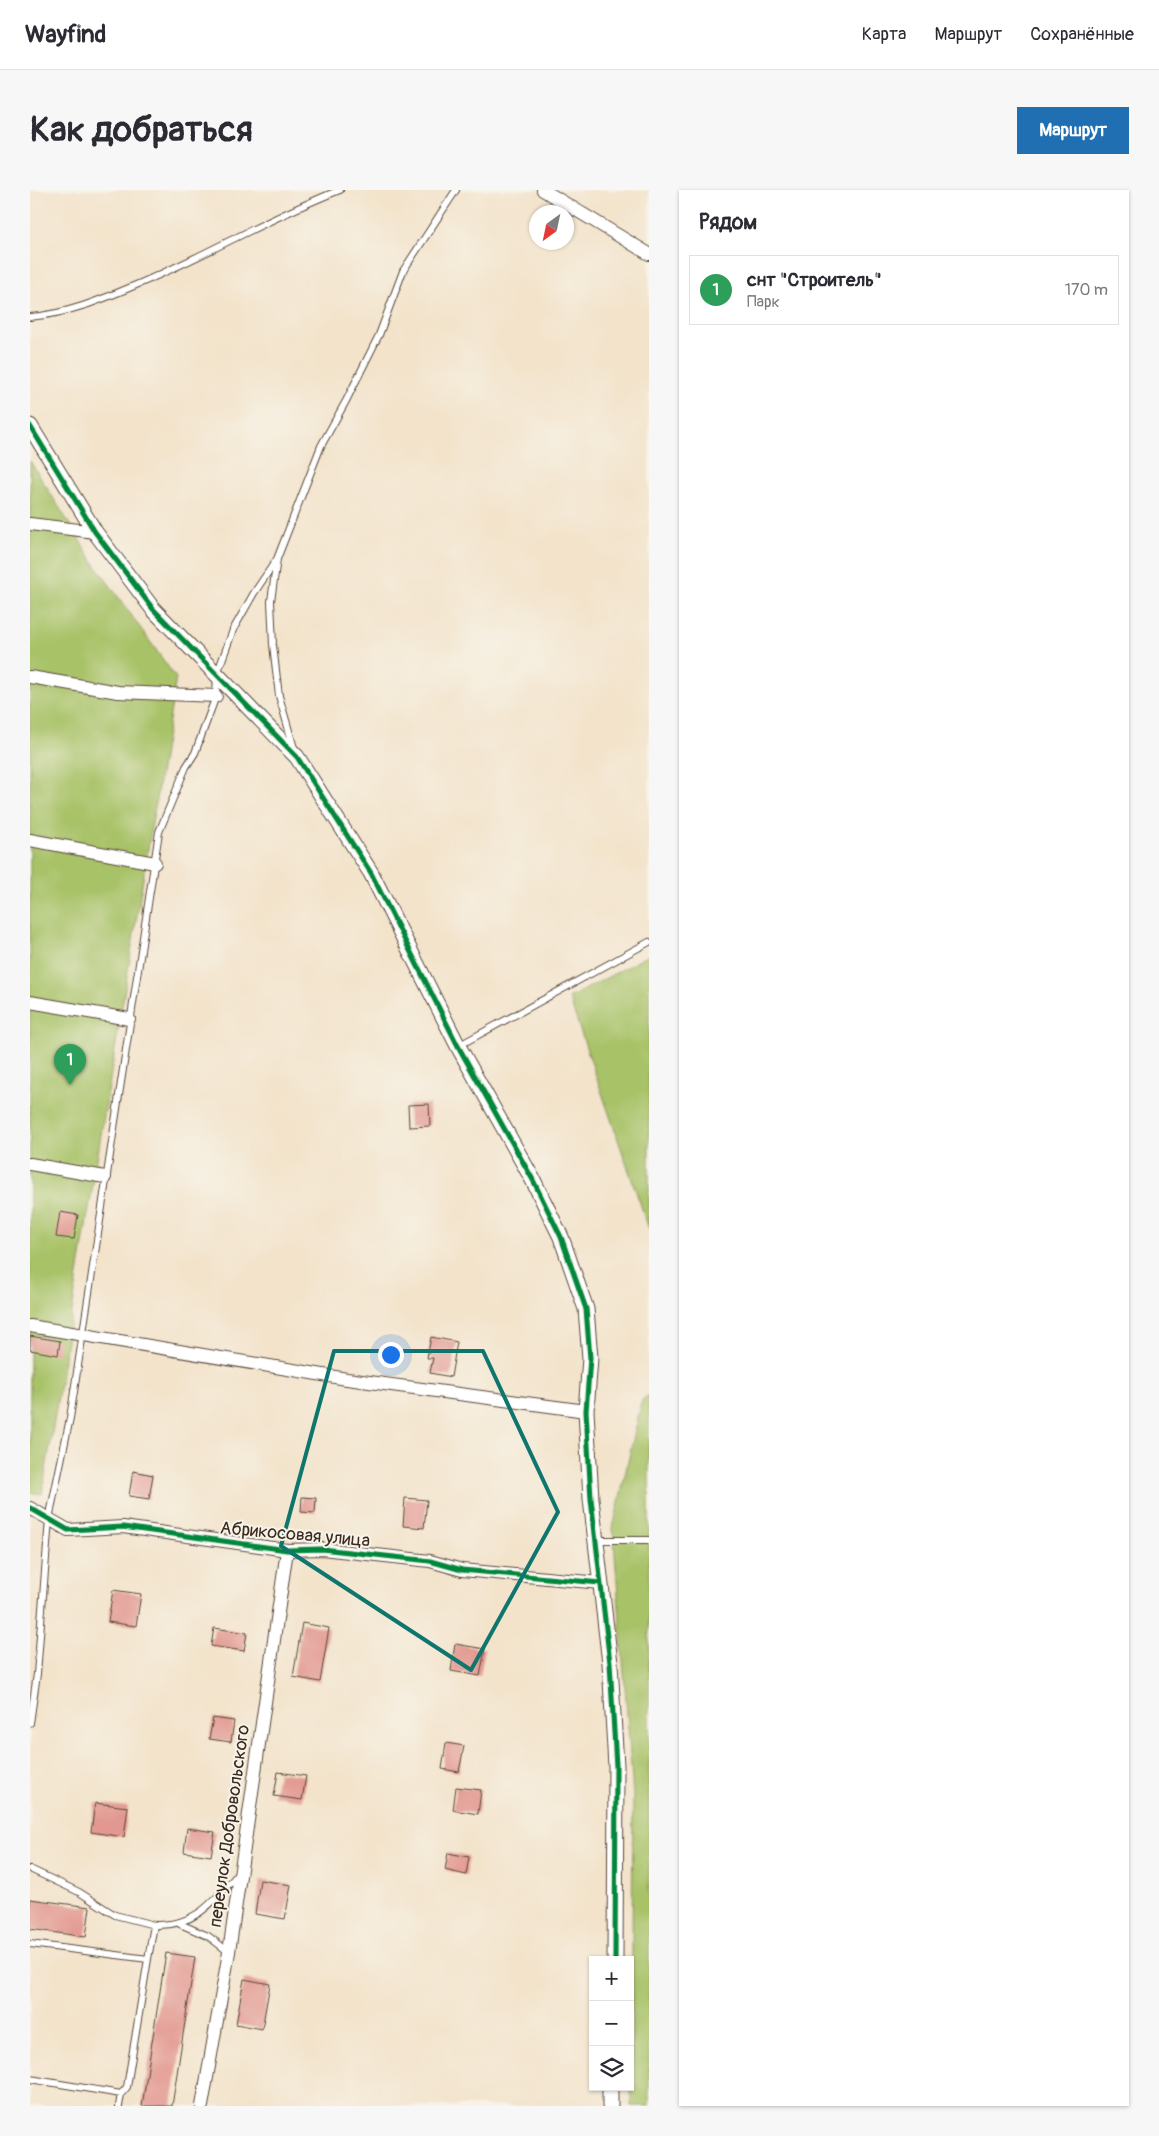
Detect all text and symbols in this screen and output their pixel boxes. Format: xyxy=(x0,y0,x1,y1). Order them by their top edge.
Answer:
text: Wayfind xyxy=(25,20,106,49)
text: Карта xyxy=(862,23,906,46)
text: Маршрут xyxy=(934,23,1002,46)
text: Сохранённые xyxy=(1030,23,1134,46)
button: Маршрут xyxy=(1017,107,1129,154)
text: Как добраться xyxy=(30,108,253,152)
north arrow xyxy=(529,205,574,250)
text: Рядом xyxy=(699,209,757,236)
text: снт "Строитель" xyxy=(747,268,882,292)
text: 1 xyxy=(713,280,719,300)
text: 170 m xyxy=(1065,280,1108,300)
text: Парк xyxy=(747,292,780,312)
pin: 1 xyxy=(54,1044,86,1085)
your location xyxy=(378,1342,404,1368)
street label: Абрикосовая улица xyxy=(219,1516,371,1553)
street label: переулок Добровольского xyxy=(204,1723,255,1929)
map controls xyxy=(589,1956,634,2091)
button: + xyxy=(589,1956,634,2001)
button: − xyxy=(589,2001,634,2046)
button: layers xyxy=(589,2046,634,2091)

